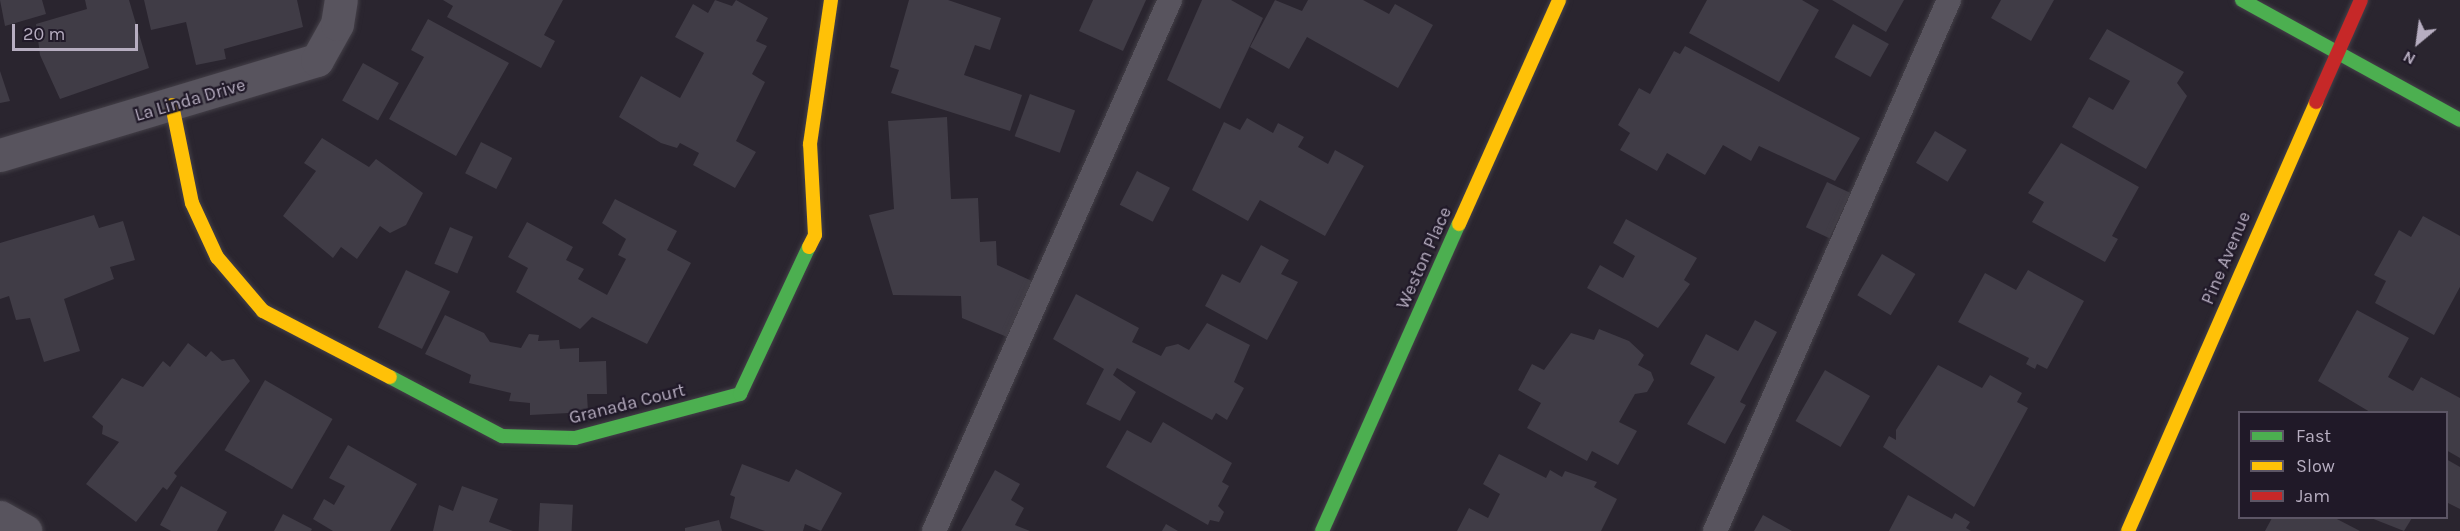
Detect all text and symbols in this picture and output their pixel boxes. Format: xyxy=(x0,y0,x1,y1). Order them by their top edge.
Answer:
scale bar xyxy=(15,12,141,50)
north arrow xyxy=(2388,12,2448,72)
text: 20 m xyxy=(23,23,65,45)
text: N xyxy=(2399,47,2419,69)
street label: La Linda Drive xyxy=(132,74,248,126)
street label: Weston Place xyxy=(1392,204,1456,312)
street label: Pine Avenue xyxy=(2197,208,2255,308)
street label: Granada Court xyxy=(567,379,687,429)
legend xyxy=(2238,411,2448,519)
text: Fast xyxy=(2296,425,2331,447)
text: Slow xyxy=(2296,455,2335,477)
text: Jam xyxy=(2296,485,2330,507)

